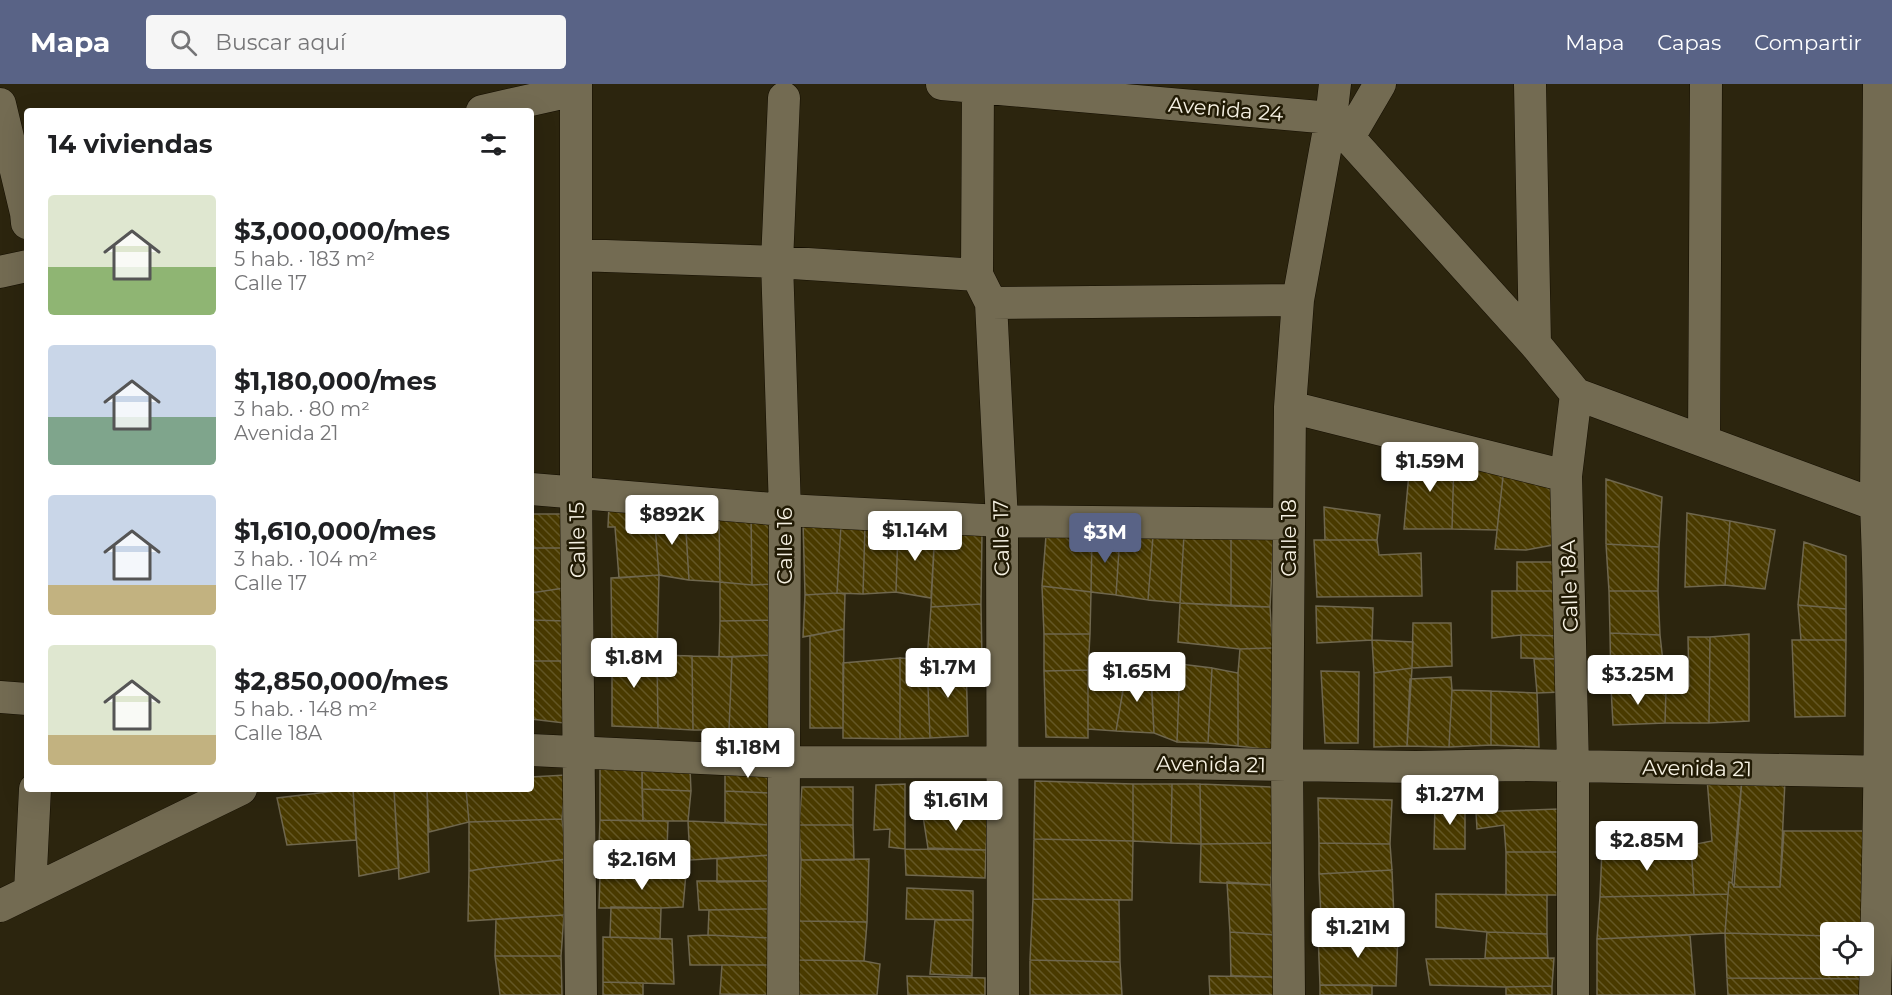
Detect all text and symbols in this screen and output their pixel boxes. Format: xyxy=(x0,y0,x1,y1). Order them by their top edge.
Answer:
search box xyxy=(146,15,566,69)
text: Mapa xyxy=(30,25,110,59)
icon: search xyxy=(167,26,200,59)
text: Buscar aquí xyxy=(215,29,346,56)
text: Mapa xyxy=(1565,30,1624,55)
text: Capas xyxy=(1657,30,1721,55)
text: Compartir xyxy=(1754,30,1862,55)
street label: Avenida 24 xyxy=(1167,92,1285,126)
text: 14 viviendas xyxy=(48,128,213,160)
icon: filters xyxy=(477,128,510,161)
text: $3,000,000/mes xyxy=(234,215,450,247)
icon: home xyxy=(96,219,168,291)
text: 5 hab. · 183 m² xyxy=(234,247,375,271)
text: Calle 17 xyxy=(234,271,307,295)
text: $1,180,000/mes xyxy=(234,365,437,397)
icon: home xyxy=(96,369,168,441)
text: 3 hab. · 80 m² xyxy=(234,397,370,421)
text: Avenida 21 xyxy=(234,421,339,445)
pin: $1.59M xyxy=(1381,442,1479,493)
text: $1.59M xyxy=(1395,449,1465,473)
pin: $892K xyxy=(630,495,714,546)
street label: Calle 18 xyxy=(1276,499,1301,577)
street label: Calle 17 xyxy=(988,500,1014,576)
street label: Calle 15 xyxy=(564,502,590,578)
text: $892K xyxy=(639,502,705,526)
street label: Calle 16 xyxy=(772,507,797,584)
pin: $1.14M xyxy=(866,511,964,562)
pin: $3M xyxy=(1076,513,1134,564)
text: $1,610,000/mes xyxy=(234,515,436,547)
text: $1.14M xyxy=(882,518,948,542)
icon: home xyxy=(96,519,168,591)
text: $3M xyxy=(1083,520,1127,544)
street label: Calle 18A xyxy=(1555,538,1583,633)
text: 3 hab. · 104 m² xyxy=(234,547,378,571)
text: Calle 17 xyxy=(234,571,307,595)
pin: $1.8M xyxy=(592,638,676,689)
text: $1.8M xyxy=(605,645,663,669)
pin: $1.7M xyxy=(906,648,990,699)
pin: $1.65M xyxy=(1088,652,1186,703)
text: $1.7M xyxy=(920,655,976,679)
pin: $3.25M xyxy=(1589,655,1687,706)
text: $1.65M xyxy=(1102,659,1172,683)
text: $3.25M xyxy=(1602,662,1674,686)
text: $2,850,000/mes xyxy=(234,665,448,697)
icon: home xyxy=(96,669,168,741)
text: 5 hab. · 148 m² xyxy=(234,697,377,721)
text: Calle 18A xyxy=(234,721,322,745)
pin: $1.18M xyxy=(699,728,797,779)
text: $1.18M xyxy=(715,735,781,759)
street label: Avenida 21 xyxy=(1156,751,1266,777)
street label: Avenida 21 xyxy=(1642,755,1752,781)
pin: $1.27M xyxy=(1401,775,1499,826)
pin: $1.61M xyxy=(907,781,1005,832)
text: $1.27M xyxy=(1415,782,1485,806)
text: $1.61M xyxy=(923,788,989,812)
pin: $2.85M xyxy=(1598,821,1696,872)
text: $2.85M xyxy=(1610,828,1684,852)
pin: $2.16M xyxy=(593,840,691,891)
text: $2.16M xyxy=(607,847,677,871)
pin: $1.21M xyxy=(1309,908,1407,959)
text: $1.21M xyxy=(1326,915,1390,939)
map controls xyxy=(1820,922,1874,976)
button: locate xyxy=(1820,922,1874,976)

